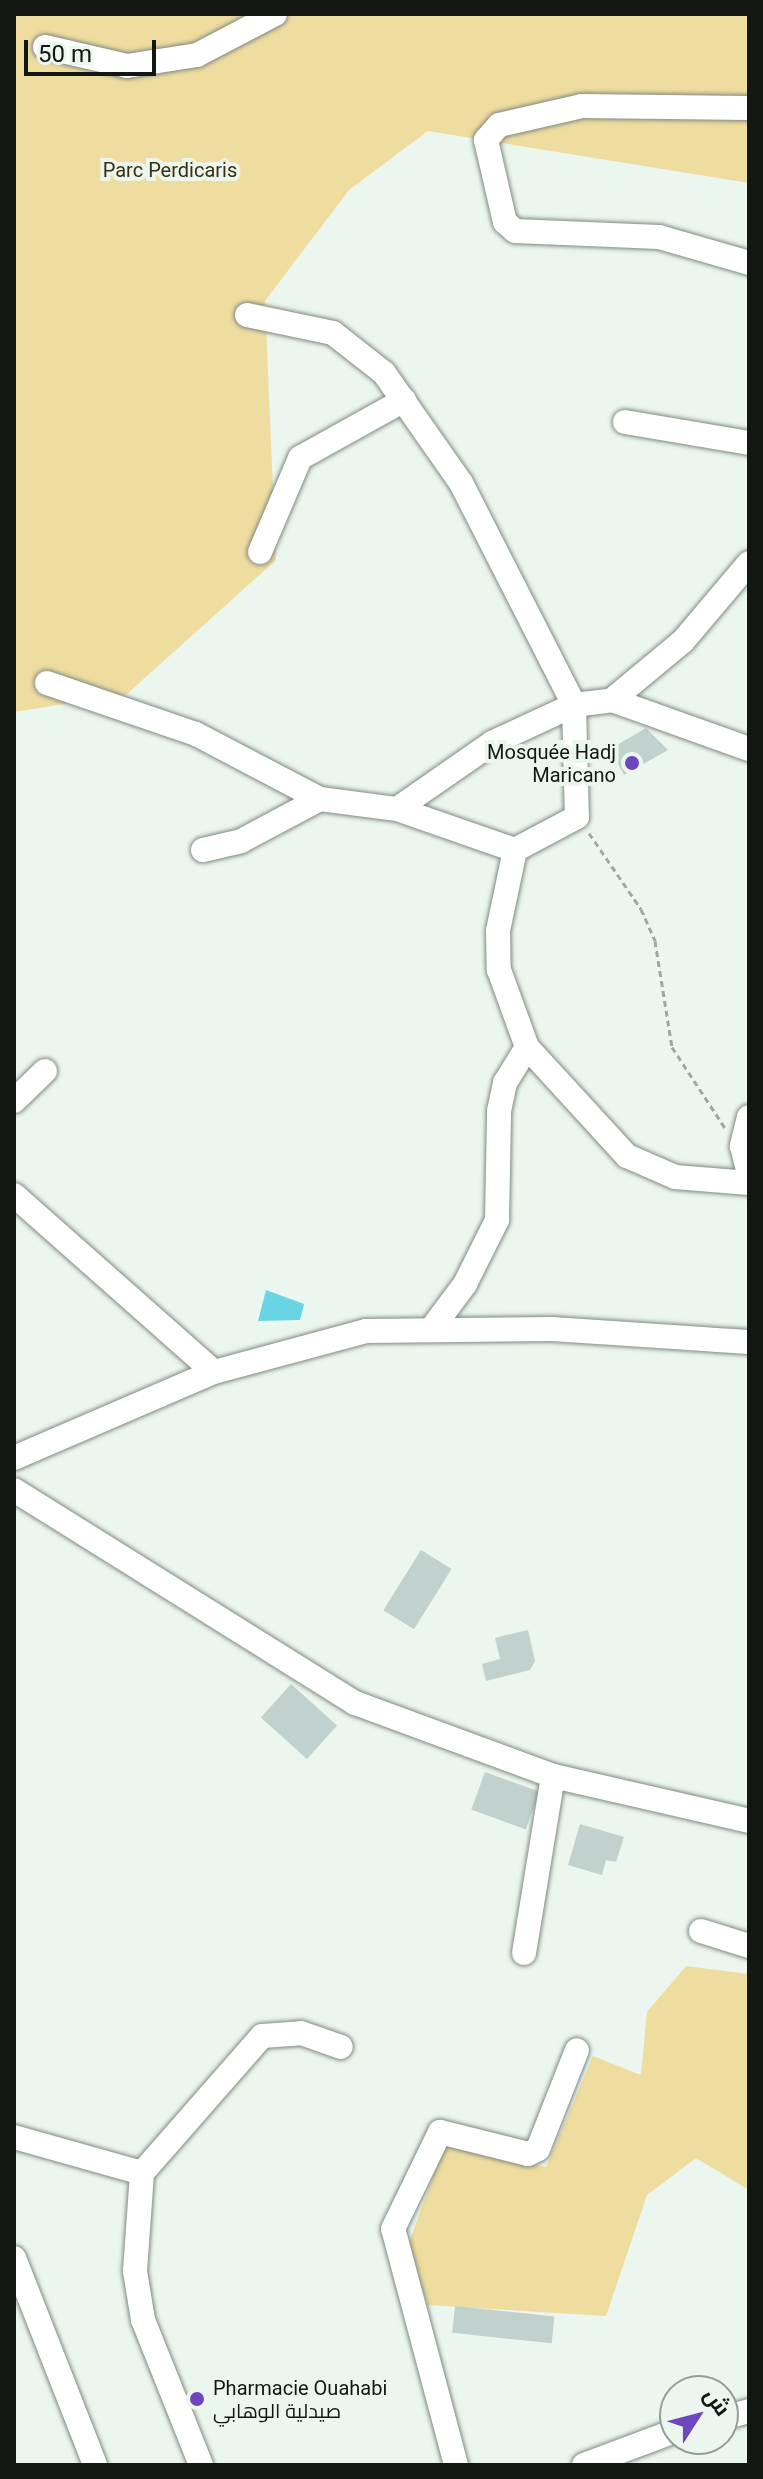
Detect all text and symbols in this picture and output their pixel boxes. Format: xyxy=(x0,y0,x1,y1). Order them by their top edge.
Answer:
scale bar xyxy=(28,24,160,74)
text: 50 m xyxy=(38,40,92,68)
park label: Parc Perdicaris xyxy=(103,158,237,182)
place label: Mosquée Hadj Maricano xyxy=(487,740,616,787)
marker: Mosquée Hadj Maricano xyxy=(623,754,641,772)
north arrow xyxy=(659,2375,739,2455)
place label: Pharmacie Ouahabi صيدلية الوهابي xyxy=(213,2376,387,2423)
text: ش xyxy=(699,2383,736,2421)
marker: Pharmacie Ouahabi صيدلية الوهابي xyxy=(188,2390,206,2408)

